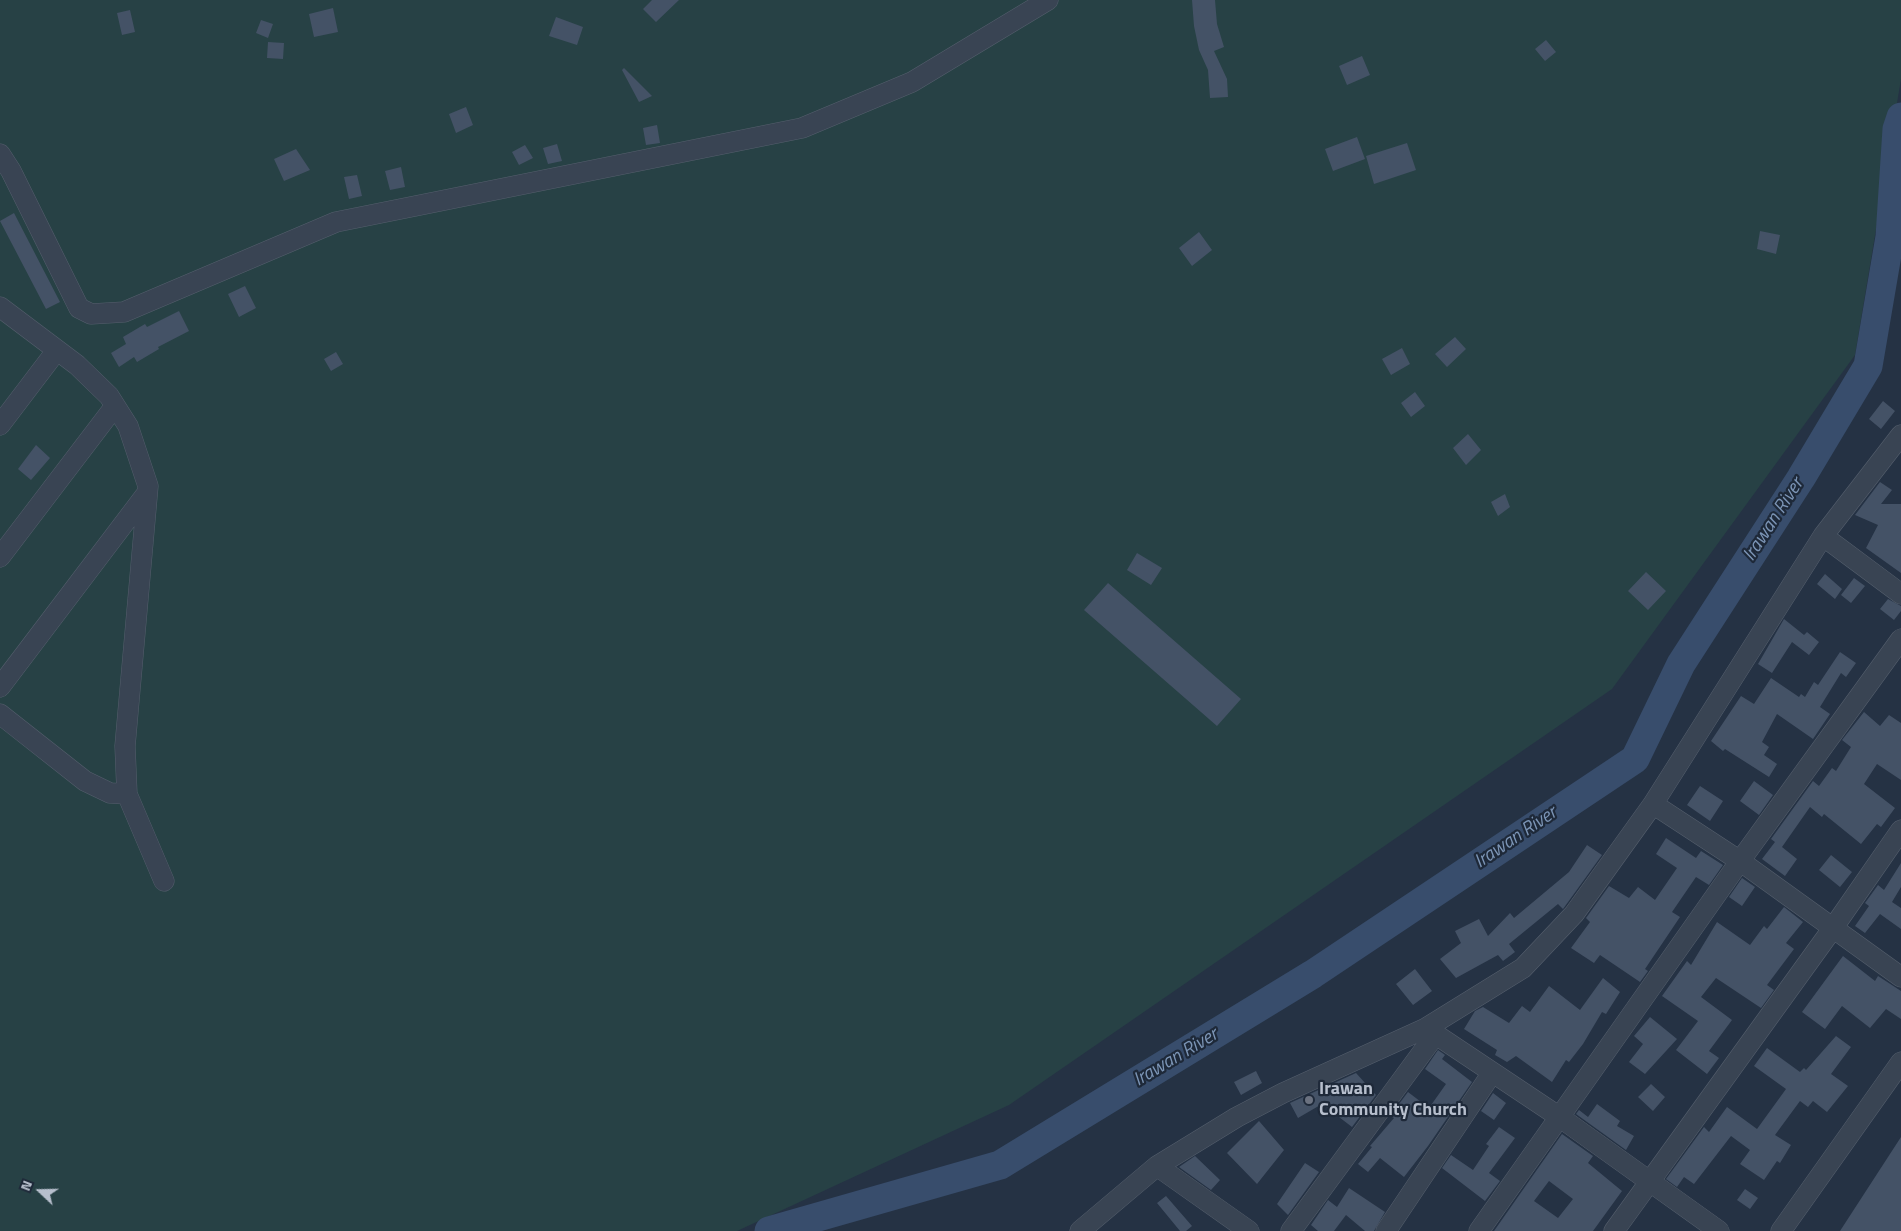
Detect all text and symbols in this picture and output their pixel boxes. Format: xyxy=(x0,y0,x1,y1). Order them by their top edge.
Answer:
water label: Irawan River xyxy=(1739,474,1809,566)
water label: Irawan River xyxy=(1471,802,1561,874)
water label: Irawan River xyxy=(1130,1024,1222,1092)
place label: Irawan Community Church xyxy=(1319,1079,1467,1122)
marker: Irawan Community Church xyxy=(1303,1094,1315,1106)
north arrow xyxy=(15,1166,65,1216)
text: N xyxy=(14,1177,37,1194)

